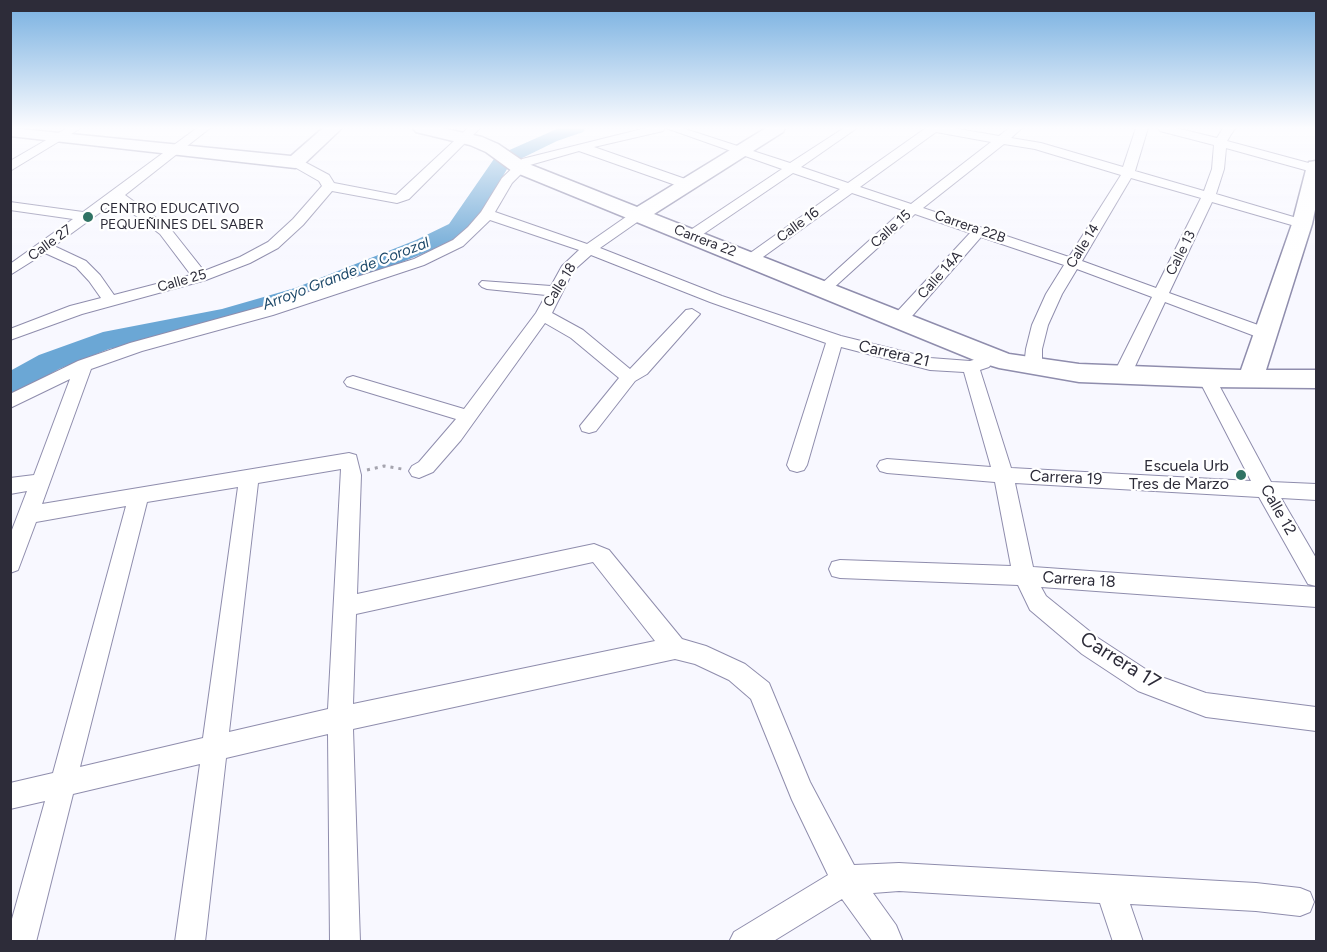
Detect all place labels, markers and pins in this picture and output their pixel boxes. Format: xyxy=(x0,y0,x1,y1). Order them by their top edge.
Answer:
place label: CENTRO EDUCATIVO PEQUEÑINES DEL SABER xyxy=(100,201,264,234)
marker: CENTRO EDUCATIVO PEQUEÑINES DEL SABER xyxy=(81,210,95,224)
place label: Escuela Urb Tres de Marzo xyxy=(1129,456,1229,494)
marker: Escuela Urb Tres de Marzo xyxy=(1234,468,1248,482)

